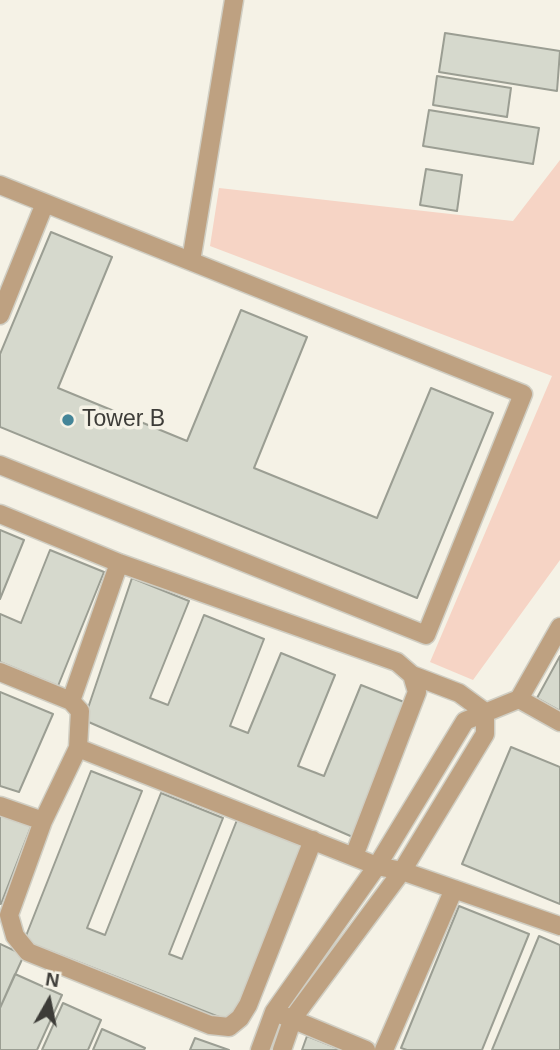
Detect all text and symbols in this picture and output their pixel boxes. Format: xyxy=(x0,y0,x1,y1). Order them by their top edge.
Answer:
place label: Tower B xyxy=(82,406,165,434)
marker: Tower B xyxy=(60,412,76,428)
north arrow xyxy=(14,966,84,1036)
text: N xyxy=(44,968,61,991)

